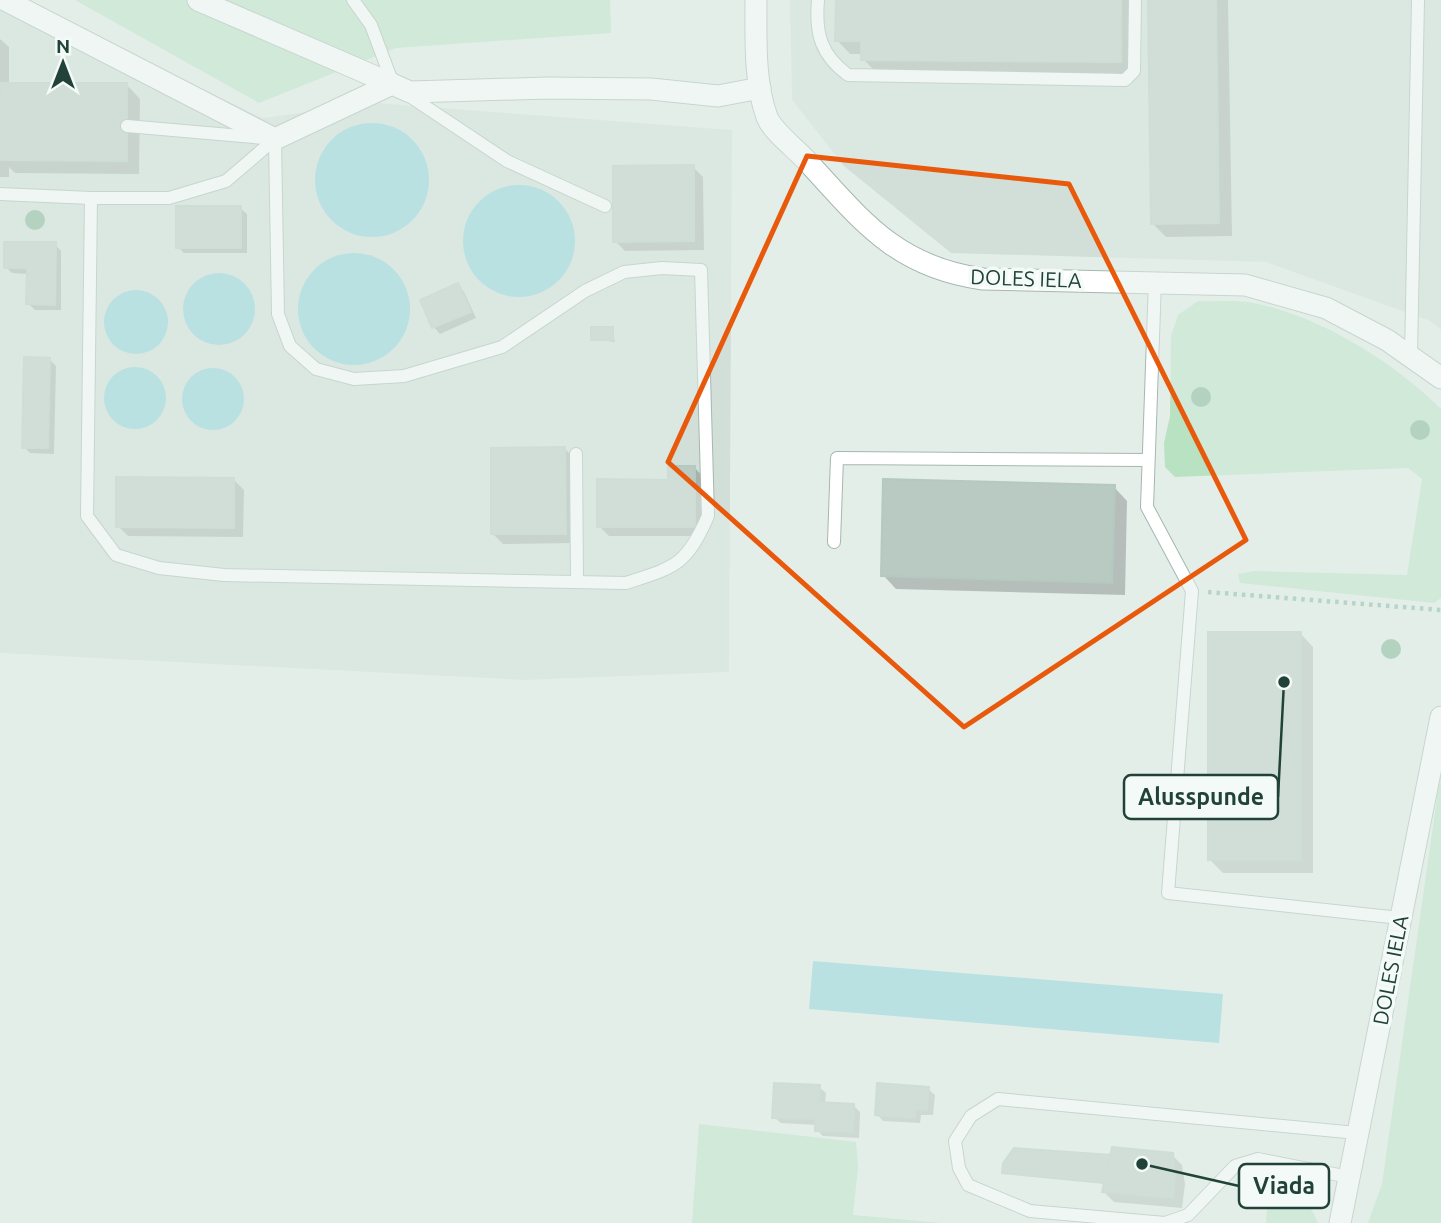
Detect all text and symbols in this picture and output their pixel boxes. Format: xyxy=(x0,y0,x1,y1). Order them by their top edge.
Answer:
north arrow xyxy=(28,28,98,98)
text: N xyxy=(56,35,70,57)
street label: DOLES IELA xyxy=(970,264,1082,292)
callout: Alusspunde xyxy=(1124,775,1278,819)
text: Alusspunde xyxy=(1138,784,1264,809)
street label: DOLES IELA xyxy=(1368,913,1412,1027)
callout: Viada xyxy=(1239,1164,1329,1208)
text: Viada xyxy=(1253,1173,1315,1198)

